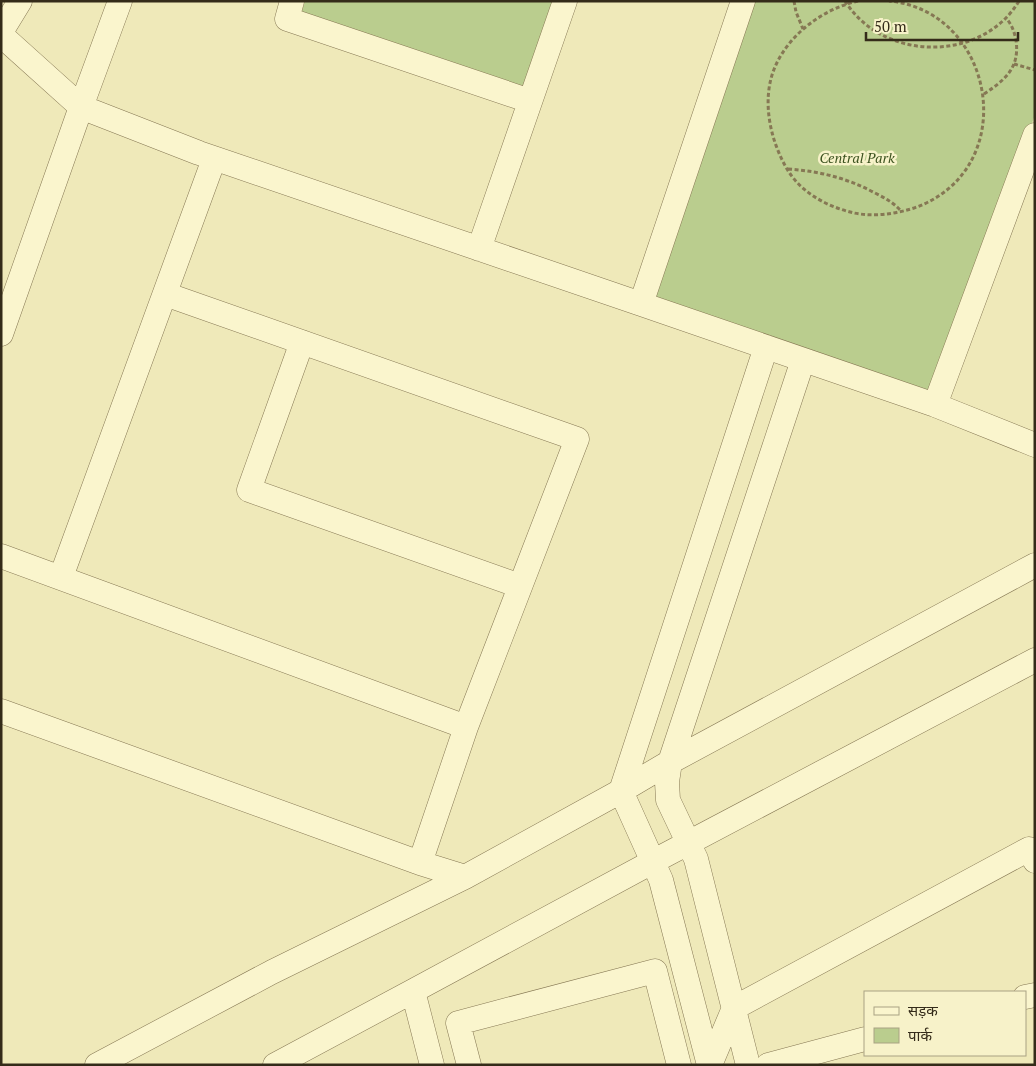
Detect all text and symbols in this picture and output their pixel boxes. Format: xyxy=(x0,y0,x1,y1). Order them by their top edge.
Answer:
scale bar xyxy=(866,10,1018,42)
text: 50 m xyxy=(874,16,907,36)
park label: Central Park xyxy=(819,148,895,167)
legend xyxy=(864,991,1026,1056)
text: सड़क xyxy=(908,1000,938,1020)
text: पार्क xyxy=(908,1025,932,1045)

